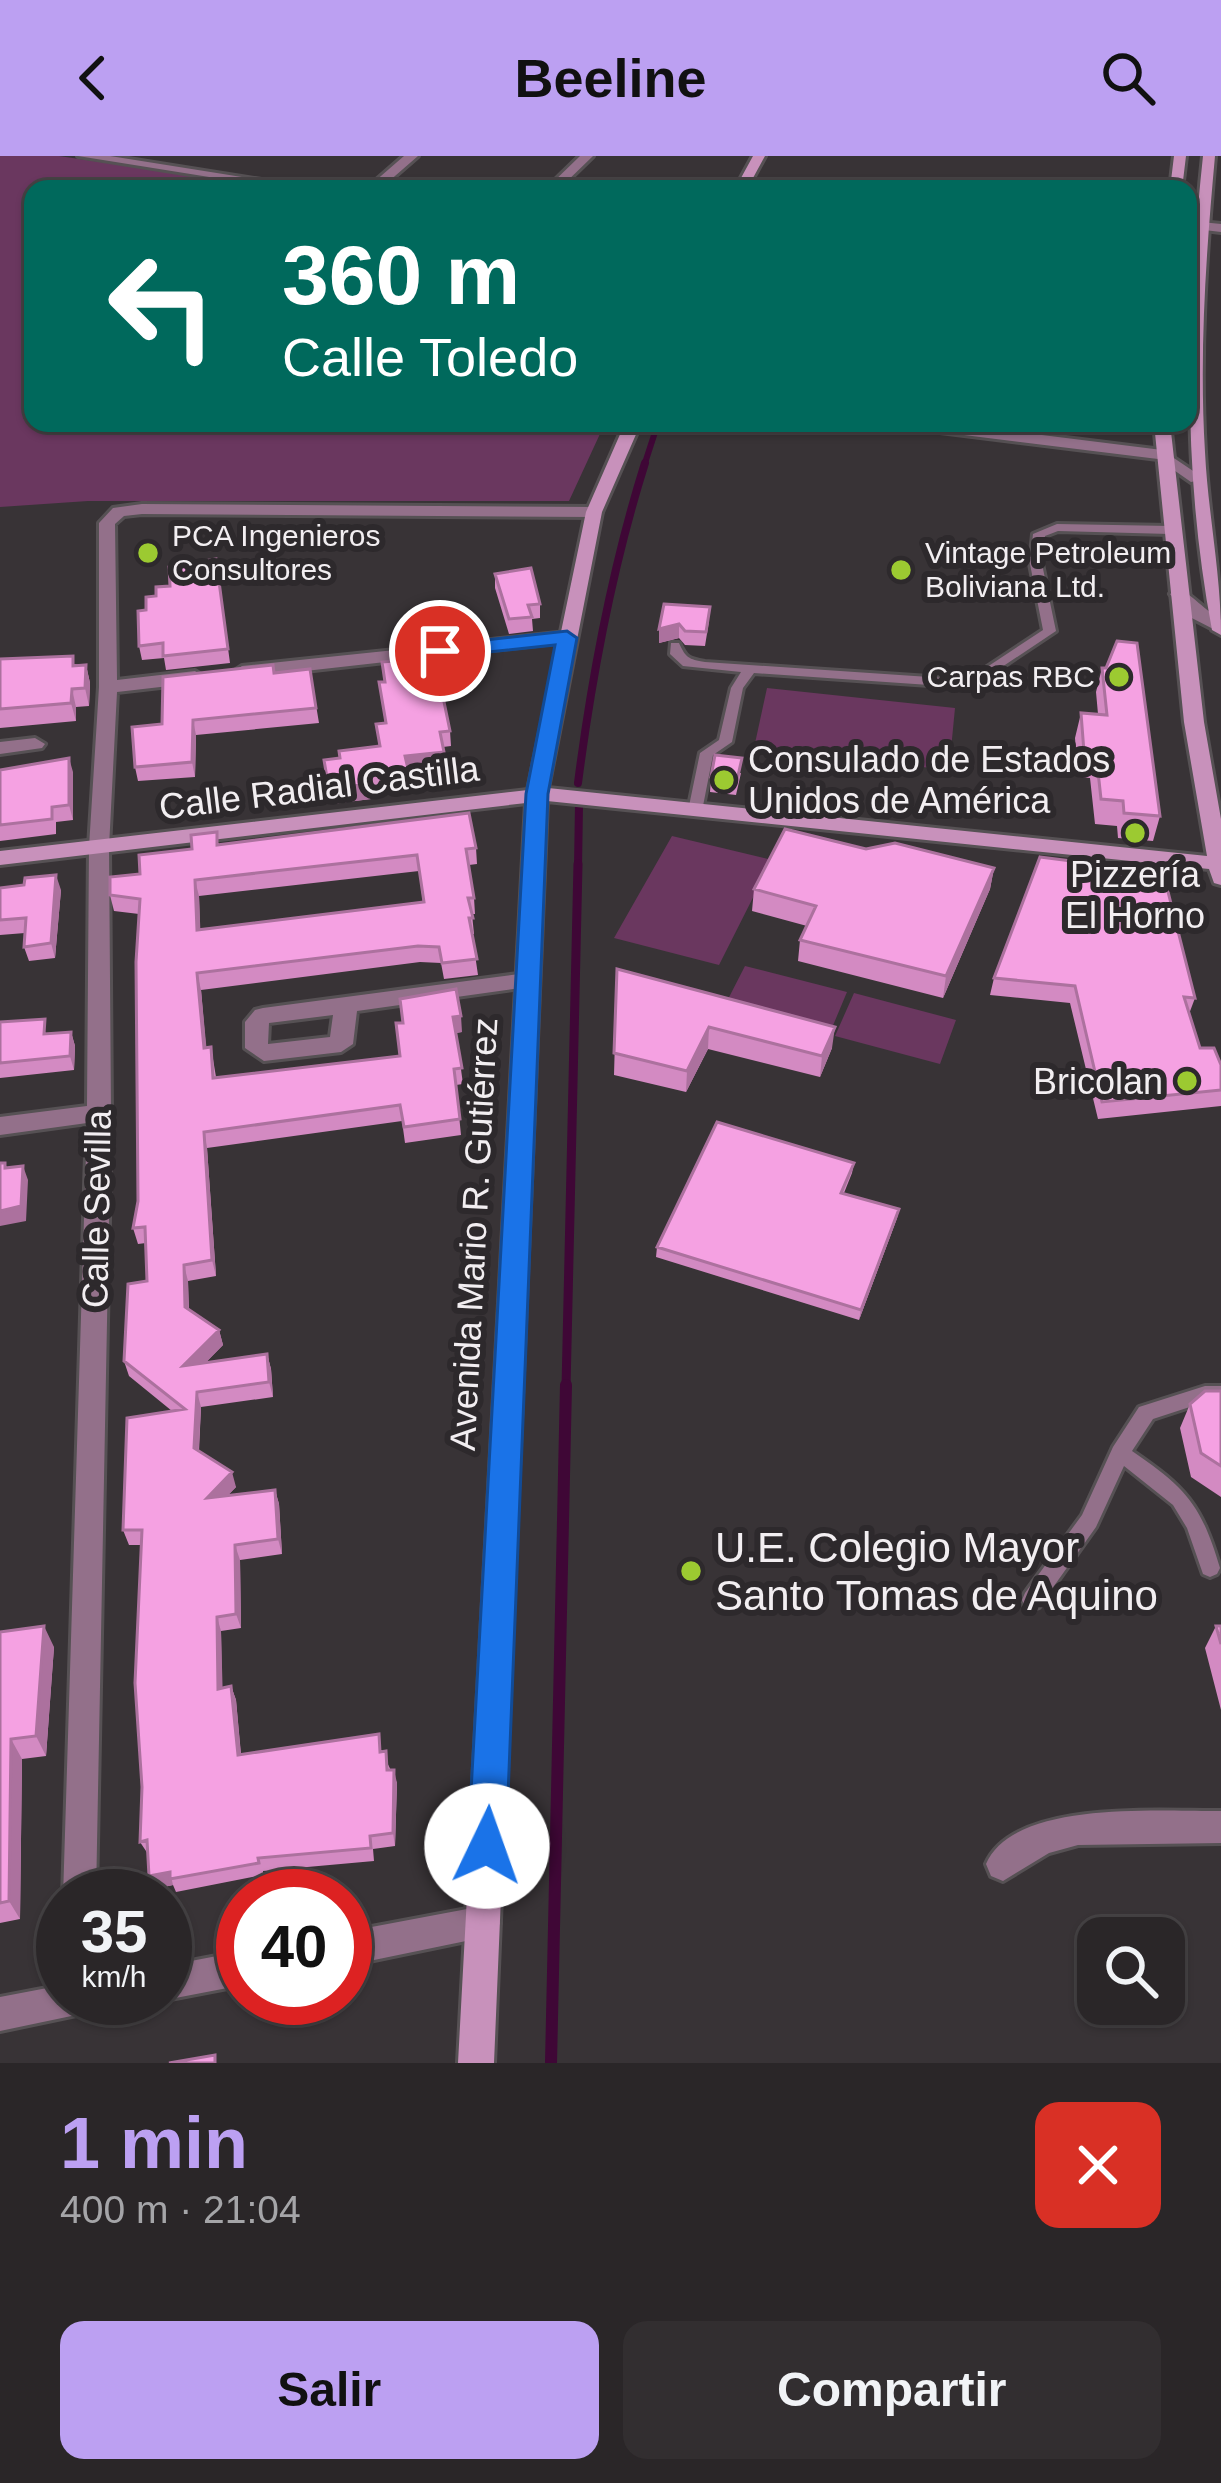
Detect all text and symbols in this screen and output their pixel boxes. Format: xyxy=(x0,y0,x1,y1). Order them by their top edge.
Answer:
icon: back xyxy=(60,45,126,111)
icon: search xyxy=(1095,45,1161,111)
text: Beeline xyxy=(514,48,707,108)
icon: left xyxy=(84,228,240,384)
text: 360 m xyxy=(282,228,520,322)
text: Calle Toledo xyxy=(282,327,578,387)
place label: PCA Ingenieros Consultores xyxy=(172,519,380,586)
place label: Vintage Petroleum Boliviana Ltd. xyxy=(925,536,1171,603)
marker: PCA Ingenieros Consultores xyxy=(135,540,161,566)
marker: Vintage Petroleum Boliviana Ltd. xyxy=(888,557,914,583)
pin xyxy=(389,600,491,702)
icon: arrive xyxy=(407,618,473,684)
place label: Carpas RBC xyxy=(927,660,1095,693)
marker: Carpas RBC xyxy=(1106,664,1132,690)
place label: Consulado de Estados Unidos de América xyxy=(748,739,1110,821)
street label: Calle Radial Castilla xyxy=(157,747,482,827)
marker: Consulado de Estados Unidos de América xyxy=(711,767,737,793)
marker: Pizzería El Horno xyxy=(1122,820,1148,846)
place label: Pizzería El Horno xyxy=(1065,854,1205,936)
street label: Avenida Mario R. Gutiérrez xyxy=(442,1016,505,1452)
place label: Bricolan xyxy=(1033,1061,1163,1102)
marker: Bricolan xyxy=(1174,1068,1200,1094)
street label: Calle Sevilla xyxy=(74,1109,119,1308)
place label: U.E. Colegio Mayor Santo Tomas de Aquino xyxy=(715,1524,1158,1619)
marker: U.E. Colegio Mayor Santo Tomas de Aquino xyxy=(678,1558,704,1584)
position arrow xyxy=(424,1783,550,1909)
speed limit sign: 40 xyxy=(216,1869,372,2025)
text: 35 xyxy=(81,1898,147,1965)
map controls xyxy=(1077,1917,1185,2025)
button: search xyxy=(1077,1917,1185,2025)
text: km/h xyxy=(81,1960,147,1993)
button: close xyxy=(1035,2102,1161,2228)
text: 1 min xyxy=(60,2103,248,2183)
text: 400 m · 21:04 xyxy=(60,2188,301,2231)
button: Salir xyxy=(60,2321,599,2459)
button: Compartir xyxy=(623,2321,1161,2459)

